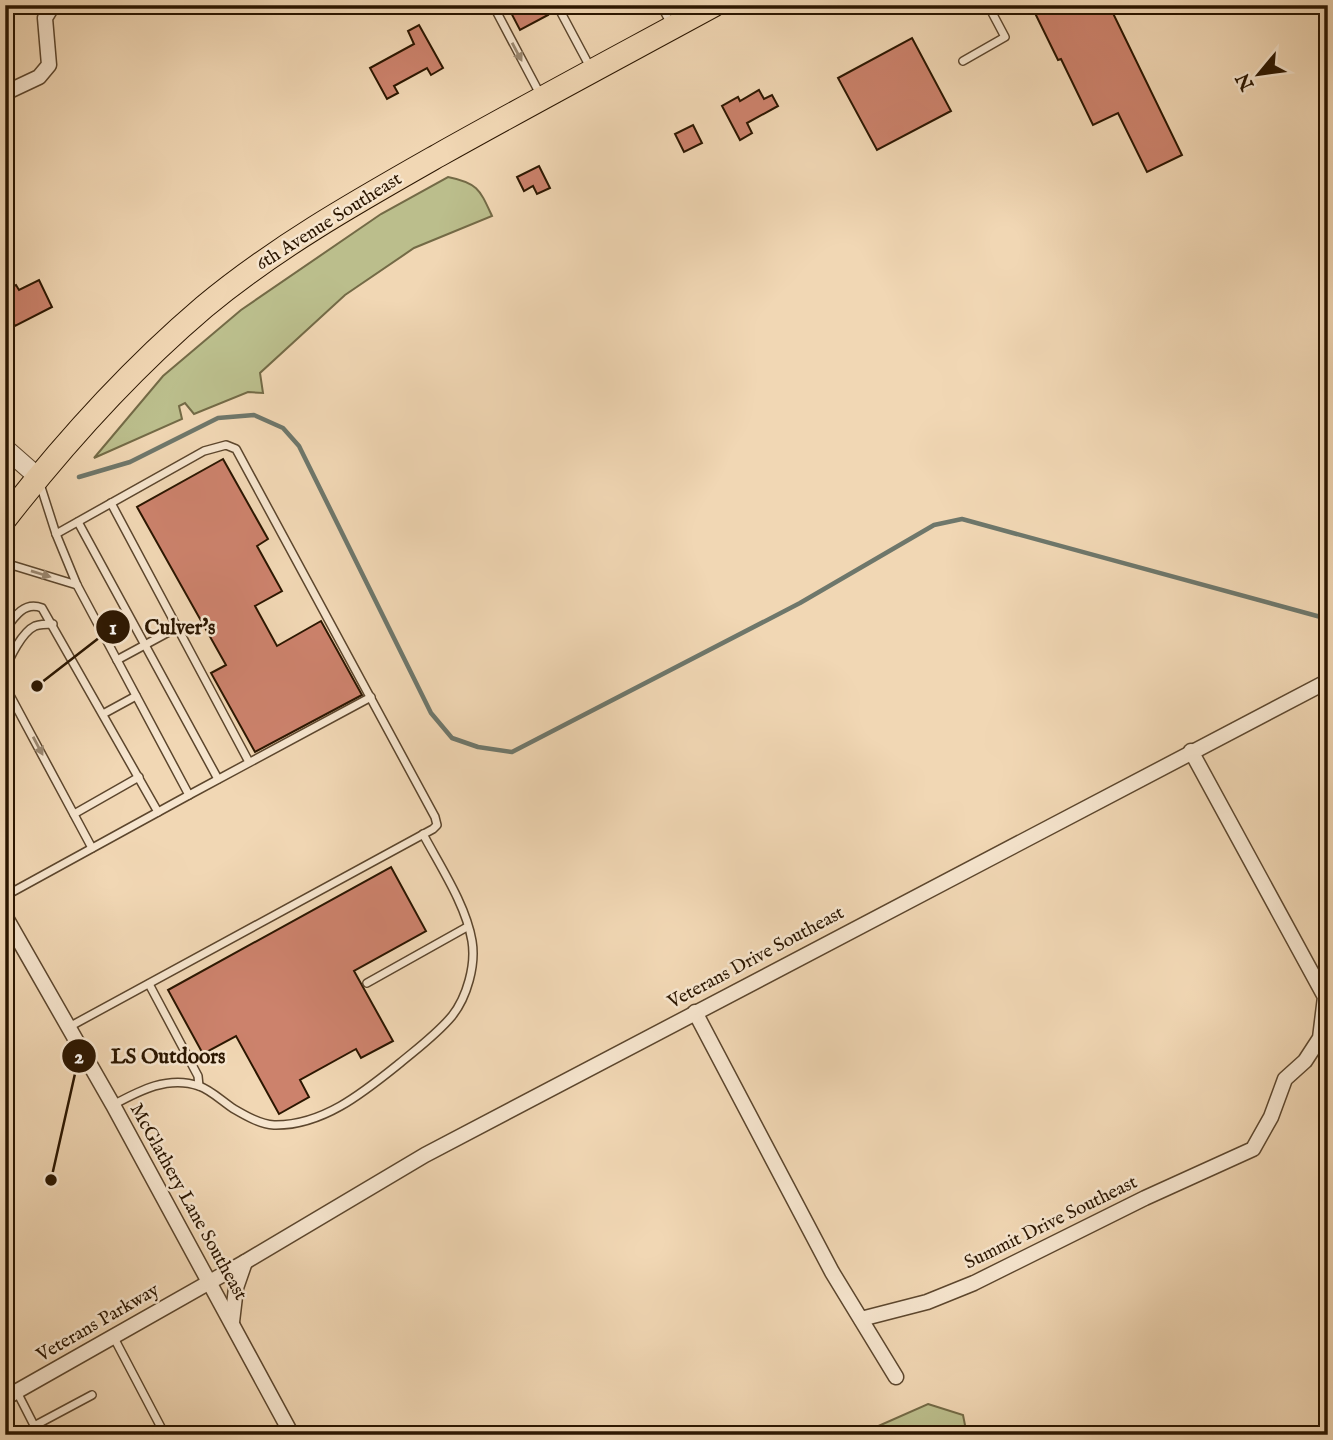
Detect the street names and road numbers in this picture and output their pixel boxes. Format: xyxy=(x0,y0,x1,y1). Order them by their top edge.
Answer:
street label: 6th Avenue Southeast xyxy=(252,167,407,277)
street label: Veterans Drive Southeast xyxy=(663,901,849,1015)
street label: McGlathery Lane Southeast xyxy=(124,1099,252,1305)
street label: Summit Drive Southeast xyxy=(961,1170,1142,1275)
street label: Veterans Parkway xyxy=(32,1278,164,1368)

